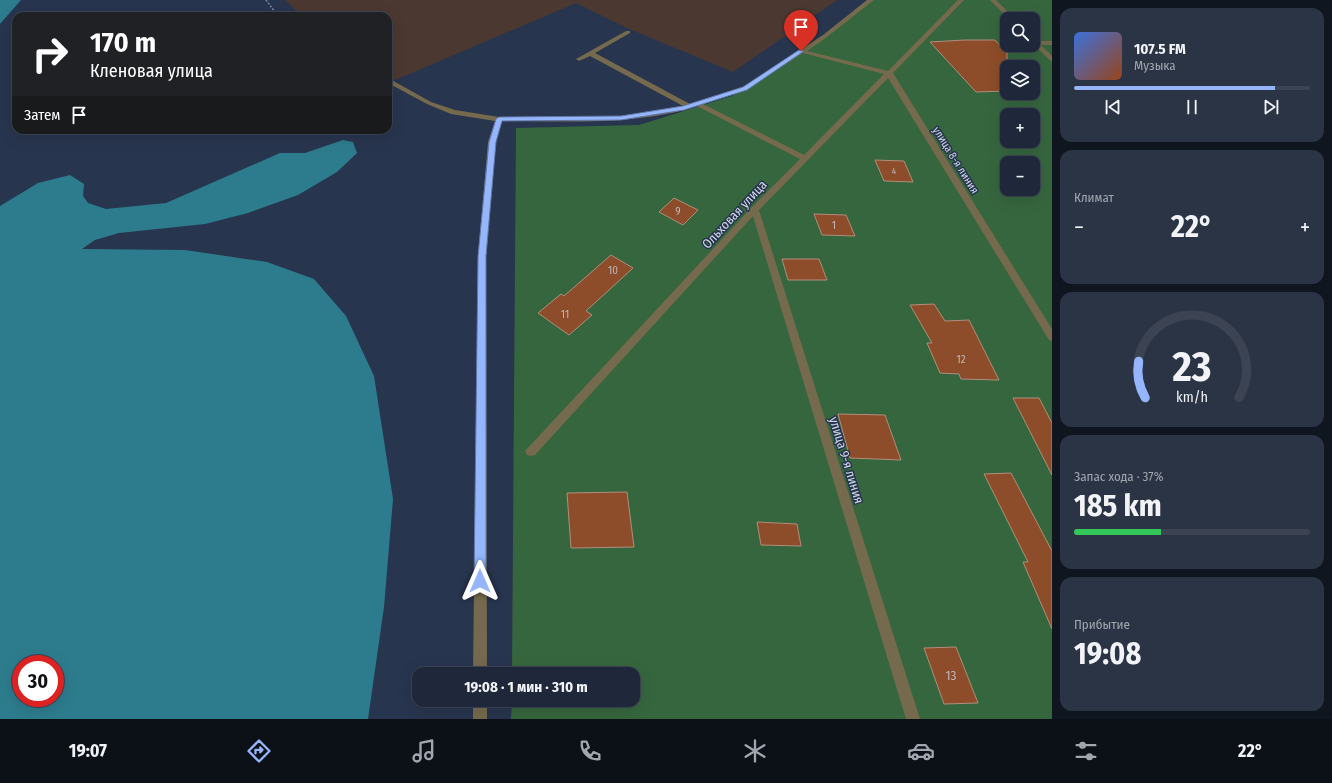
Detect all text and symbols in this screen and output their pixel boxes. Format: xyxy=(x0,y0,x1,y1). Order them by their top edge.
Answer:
pin xyxy=(784,10,818,51)
map controls xyxy=(1000,12,1040,196)
button: search xyxy=(1000,12,1040,52)
icon: arrive xyxy=(790,16,812,38)
text: 170 m xyxy=(90,26,156,59)
icon: right xyxy=(24,28,76,80)
text: 107.5 FM xyxy=(1134,40,1186,58)
text: Музыка xyxy=(1134,58,1176,73)
text: Кленовая улица xyxy=(90,60,213,82)
button: layers xyxy=(1000,60,1040,100)
icon: previous xyxy=(1102,96,1124,118)
icon: pause xyxy=(1181,96,1203,118)
icon: next xyxy=(1260,96,1282,118)
icon: arrive xyxy=(68,104,90,126)
text: Затем xyxy=(24,106,60,124)
button: + xyxy=(1000,108,1040,148)
street label: улица 8-я линия xyxy=(930,124,981,196)
button: − xyxy=(1000,156,1040,196)
house number: 4 xyxy=(892,166,897,176)
street label: Ольховая улица xyxy=(699,177,770,252)
text: Климат xyxy=(1074,190,1114,205)
house number: 9 xyxy=(675,205,681,218)
text: 22° xyxy=(1171,209,1213,245)
text: − xyxy=(1074,214,1084,241)
text: + xyxy=(1300,214,1310,241)
house number: 1 xyxy=(832,219,836,232)
house number: 10 xyxy=(608,264,618,277)
house number: 11 xyxy=(561,308,569,321)
text: 23 xyxy=(1172,341,1211,391)
house number: 12 xyxy=(956,353,966,366)
text: km/h xyxy=(1176,388,1208,405)
street label: улица 9-я линия xyxy=(826,415,867,505)
text: Запас хода · 37% xyxy=(1074,469,1163,484)
text: 185 km xyxy=(1074,488,1162,524)
position arrow xyxy=(459,560,501,602)
text: Прибытие xyxy=(1074,617,1130,632)
text: 19:08 xyxy=(1074,636,1141,672)
speed limit sign: 30 xyxy=(12,655,64,707)
house number: 13 xyxy=(946,668,957,683)
text: 19:08 · 1 мин · 310 m xyxy=(464,678,588,696)
icon: directions xyxy=(245,737,273,765)
icon: music xyxy=(410,737,438,765)
icon: phone xyxy=(576,737,604,765)
icon: climate xyxy=(741,737,769,765)
icon: car xyxy=(907,737,935,765)
icon: filters xyxy=(1072,737,1100,765)
text: 19:07 xyxy=(69,740,107,762)
text: 22° xyxy=(1238,740,1263,762)

